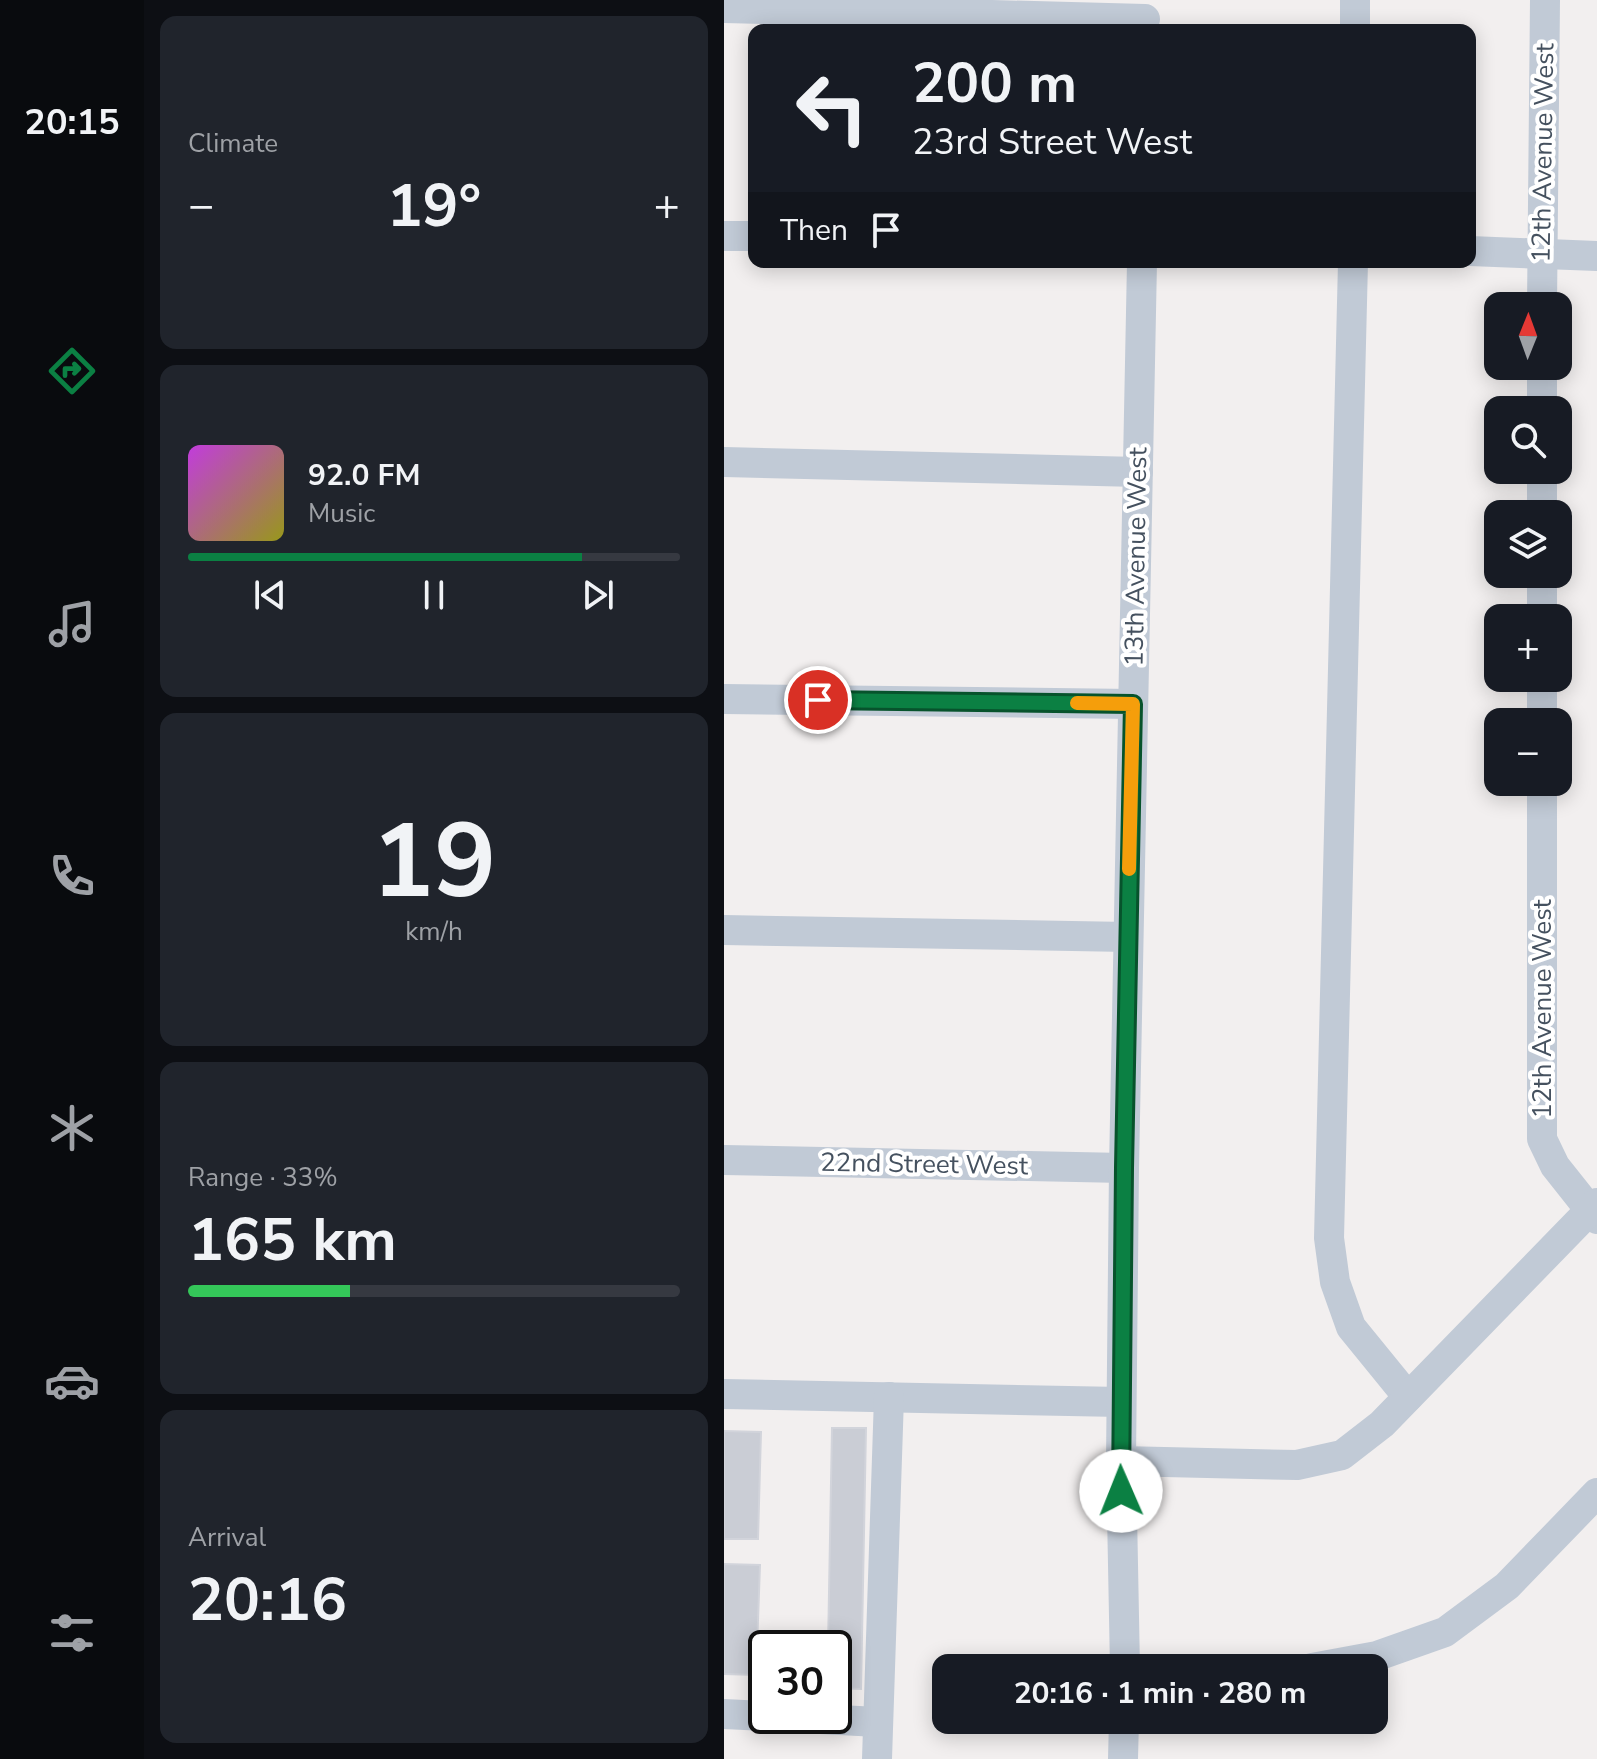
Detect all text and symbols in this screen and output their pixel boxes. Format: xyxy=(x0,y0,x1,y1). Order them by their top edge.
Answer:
street label: 12th Avenue West xyxy=(1524,42,1562,263)
text: 200 m xyxy=(912,45,1077,122)
icon: left xyxy=(780,56,884,160)
text: 20:15 xyxy=(24,98,120,147)
text: 23rd Street West xyxy=(912,118,1192,167)
text: Climate xyxy=(188,126,278,161)
text: 19° xyxy=(387,165,481,247)
text: − xyxy=(188,176,214,236)
text: + xyxy=(654,176,680,236)
icon: arrive xyxy=(864,208,908,252)
text: Then xyxy=(780,210,848,251)
north arrow xyxy=(1484,292,1572,380)
map controls xyxy=(1484,292,1572,796)
icon: directions xyxy=(44,343,100,399)
button: search xyxy=(1484,396,1572,484)
street label: 13th Avenue West xyxy=(1117,446,1155,667)
text: 92.0 FM xyxy=(308,455,420,496)
text: Music xyxy=(308,496,375,531)
button: layers xyxy=(1484,500,1572,588)
icon: previous xyxy=(248,573,292,617)
icon: pause xyxy=(412,573,456,617)
icon: next xyxy=(576,573,620,617)
icon: music xyxy=(44,596,100,652)
button: + xyxy=(1484,604,1572,692)
pin xyxy=(784,666,852,734)
icon: arrive xyxy=(796,678,840,722)
button: − xyxy=(1484,708,1572,796)
text: 19 xyxy=(372,791,496,933)
icon: phone xyxy=(44,848,100,904)
street label: 12th Avenue West xyxy=(1525,898,1560,1119)
text: km/h xyxy=(405,914,463,949)
icon: climate xyxy=(44,1100,100,1156)
street label: 22nd Street West xyxy=(820,1145,1029,1183)
text: Range · 33% xyxy=(188,1160,338,1195)
text: 165 km xyxy=(188,1199,397,1281)
icon: car xyxy=(44,1353,100,1409)
position arrow xyxy=(1079,1449,1163,1533)
text: Arrival xyxy=(188,1520,266,1555)
text: 20:16 xyxy=(188,1559,347,1641)
icon: filters xyxy=(44,1605,100,1661)
speed limit sign: 30 xyxy=(748,1630,852,1734)
text: 20:16 · 1 min · 280 m xyxy=(1014,1673,1306,1714)

